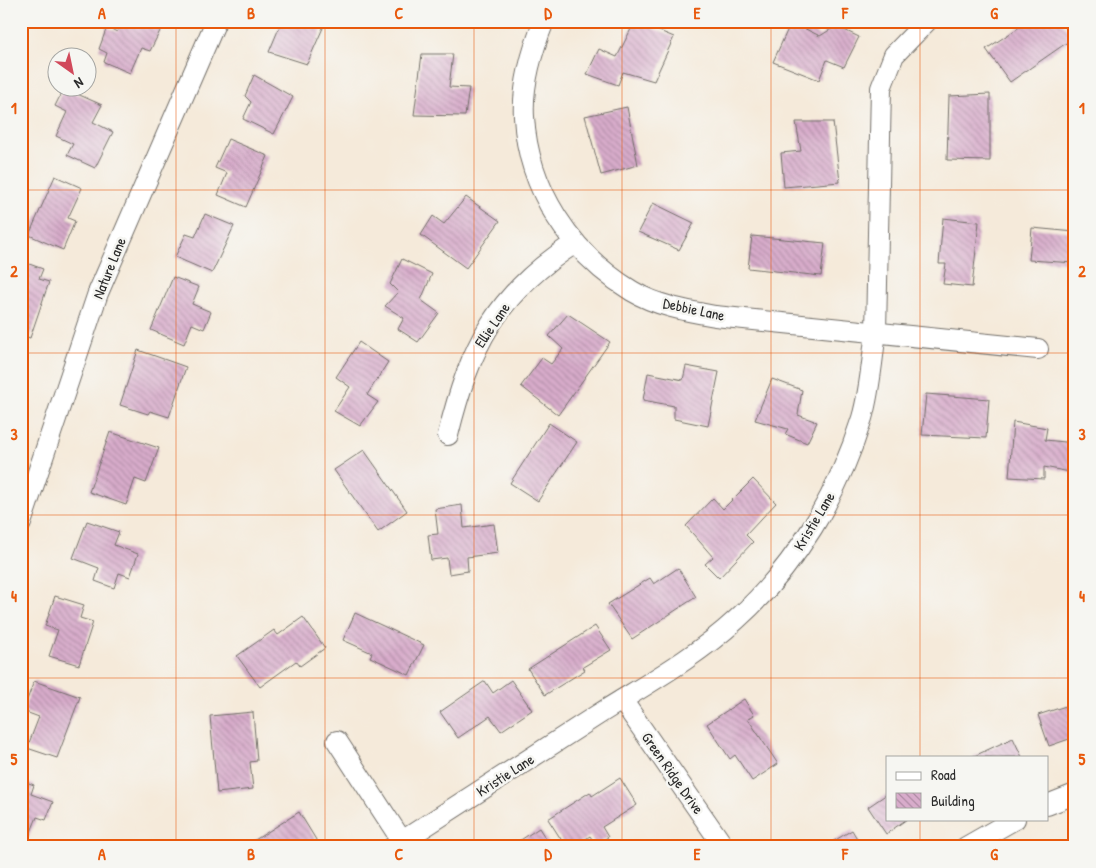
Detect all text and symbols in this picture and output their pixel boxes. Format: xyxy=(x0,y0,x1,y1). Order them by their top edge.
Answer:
text: A xyxy=(98,2,106,24)
text: B xyxy=(247,2,255,24)
text: C xyxy=(395,2,404,24)
text: D xyxy=(544,2,552,24)
text: E xyxy=(693,2,701,24)
text: F xyxy=(841,2,849,24)
text: G xyxy=(990,2,998,24)
north arrow xyxy=(48,48,98,98)
text: N xyxy=(71,73,88,94)
text: 1 xyxy=(11,97,17,119)
text: 1 xyxy=(1079,97,1085,119)
street label: Nature Lane xyxy=(87,234,131,302)
text: 2 xyxy=(10,260,18,282)
text: 2 xyxy=(1078,260,1086,282)
street label: Debbie Lane xyxy=(661,292,727,326)
street label: Ellie Lane xyxy=(469,298,515,352)
text: 3 xyxy=(10,423,18,445)
text: 3 xyxy=(1078,423,1086,445)
street label: Kristie Lane xyxy=(788,488,840,554)
text: 4 xyxy=(11,585,17,607)
text: 4 xyxy=(1079,585,1085,607)
street label: Green Ridge Drive xyxy=(637,728,709,818)
text: 5 xyxy=(11,748,18,770)
text: 5 xyxy=(1079,748,1086,770)
street label: Kristie Lane xyxy=(472,749,538,801)
legend xyxy=(886,756,1048,820)
text: Road xyxy=(931,764,956,785)
text: Building xyxy=(931,790,975,811)
text: A xyxy=(98,843,106,865)
text: B xyxy=(247,843,255,865)
text: C xyxy=(395,843,404,865)
text: D xyxy=(544,843,552,865)
text: E xyxy=(693,843,701,865)
text: F xyxy=(841,843,849,865)
text: G xyxy=(990,843,998,865)

